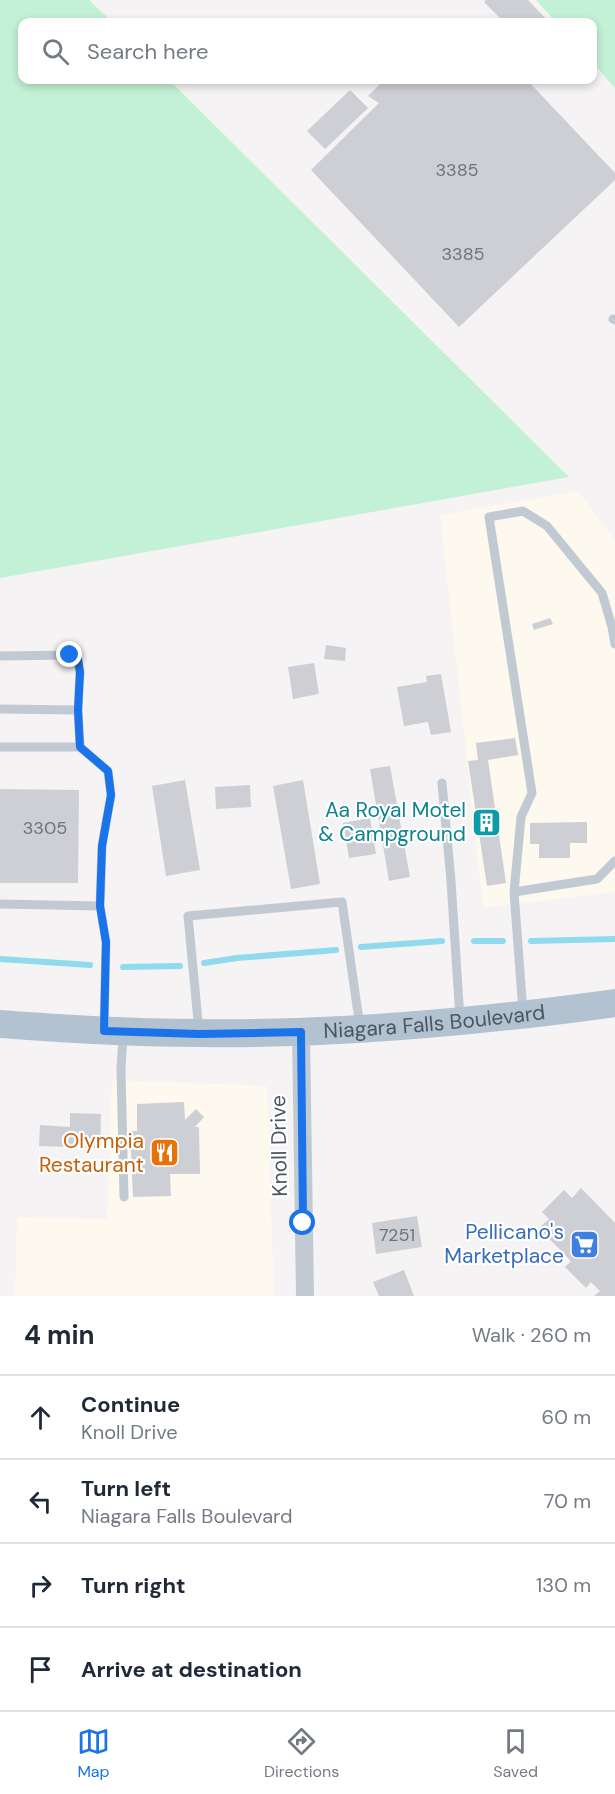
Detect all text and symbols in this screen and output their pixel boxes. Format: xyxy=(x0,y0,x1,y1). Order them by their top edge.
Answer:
search box xyxy=(18,18,597,84)
icon: search xyxy=(39,35,72,68)
text: Search here xyxy=(87,37,208,66)
house number: 3385 xyxy=(435,158,479,182)
house number: 3385 xyxy=(441,242,485,266)
route end xyxy=(56,641,82,667)
place label: Aa Royal Motel & Campground xyxy=(318,796,466,848)
building icon: Aa Royal Motel & Campground xyxy=(471,806,503,838)
house number: 3305 xyxy=(23,816,67,840)
street label: Niagara Falls Boulevard xyxy=(323,998,547,1045)
street label: Knoll Drive xyxy=(264,1095,294,1197)
place label: Olympia Restaurant xyxy=(39,1127,144,1179)
restaurant icon: Olympia Restaurant xyxy=(149,1137,181,1169)
route start xyxy=(289,1209,315,1235)
place label: Pellicano's Marketplace xyxy=(444,1218,564,1270)
house number: 7251 xyxy=(379,1223,415,1247)
supermarket icon: Pellicano's Marketplace xyxy=(569,1228,601,1260)
text: 4 min xyxy=(24,1318,95,1352)
text: Walk · 260 m xyxy=(472,1322,591,1348)
text: Continue xyxy=(81,1390,180,1419)
icon: ahead xyxy=(24,1401,57,1434)
text: 60 m xyxy=(542,1404,591,1430)
text: Knoll Drive xyxy=(81,1419,178,1445)
text: Turn left xyxy=(81,1474,171,1503)
icon: left xyxy=(24,1485,57,1518)
text: 70 m xyxy=(544,1488,591,1514)
text: Niagara Falls Boulevard xyxy=(81,1503,293,1529)
icon: right xyxy=(24,1569,57,1602)
text: Turn right xyxy=(81,1571,186,1600)
text: 130 m xyxy=(536,1572,591,1598)
icon: arrive xyxy=(24,1653,57,1686)
text: Arrive at destination xyxy=(81,1655,302,1684)
tab: Map xyxy=(77,1725,110,1782)
tab: Directions xyxy=(264,1725,339,1782)
tab: Saved xyxy=(493,1725,538,1782)

